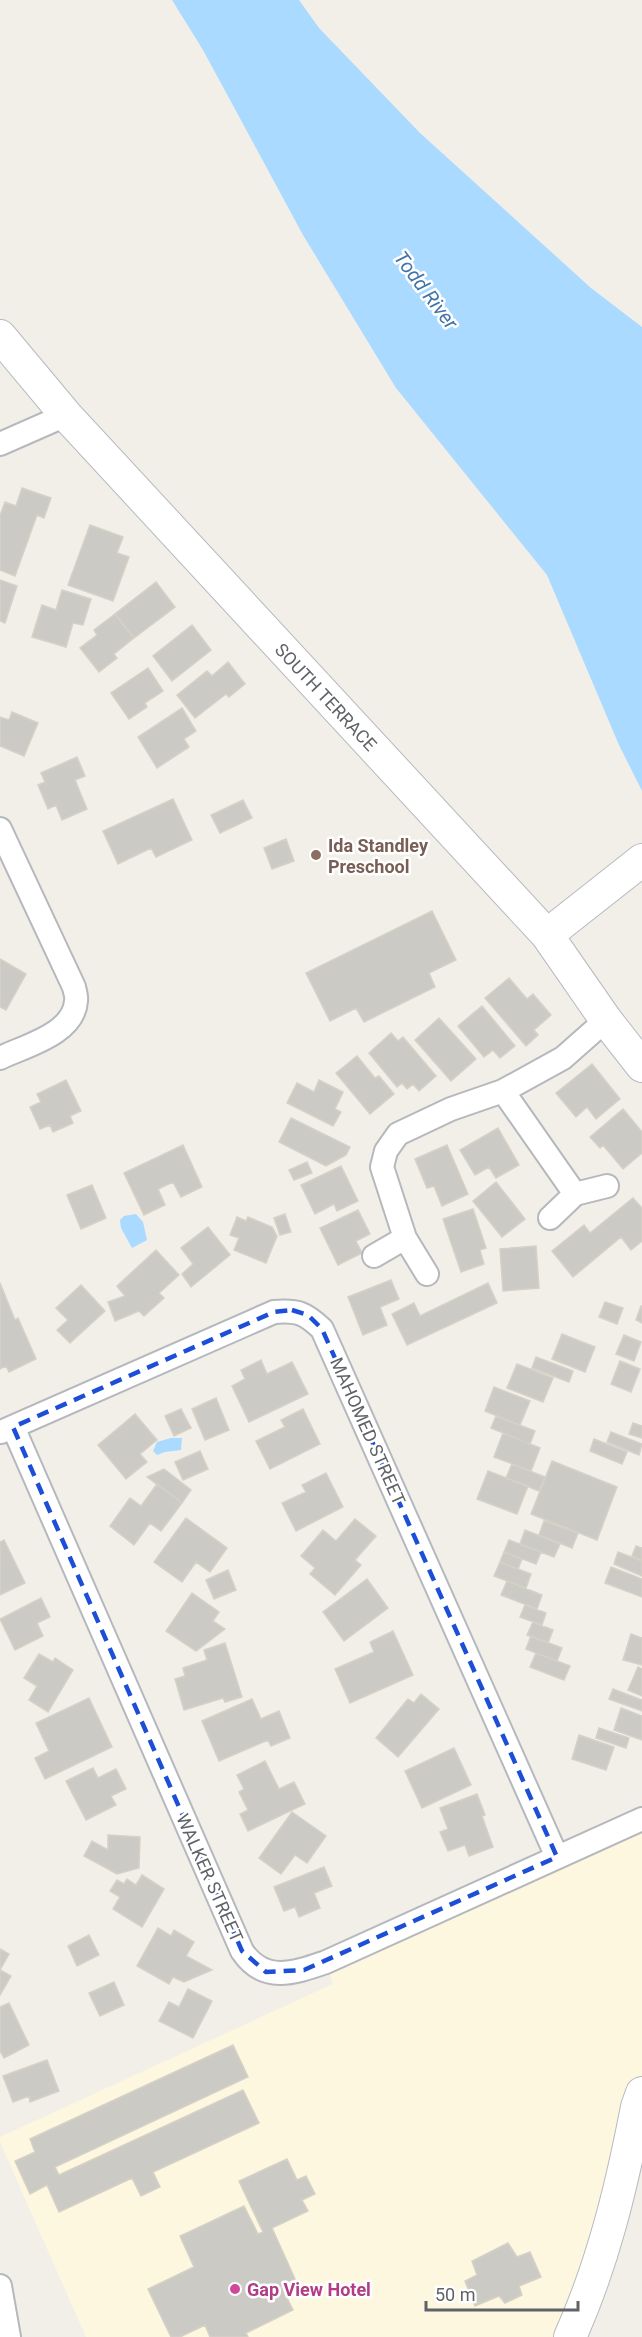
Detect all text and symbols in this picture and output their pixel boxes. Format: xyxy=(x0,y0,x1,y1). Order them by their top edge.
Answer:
water label: Todd River xyxy=(389,246,464,335)
street label: SOUTH TERRACE xyxy=(271,639,381,755)
place label: Ida Standley Preschool xyxy=(328,835,429,877)
marker: Ida Standley Preschool xyxy=(309,848,323,862)
street label: MAHOMED STREET xyxy=(326,1354,410,1508)
street label: WALKER STREET xyxy=(172,1811,248,1946)
scale bar xyxy=(426,2274,578,2312)
place label: Gap View Hotel xyxy=(247,2279,371,2300)
marker: Gap View Hotel xyxy=(228,2282,242,2296)
text: 50 m xyxy=(435,2284,475,2305)

